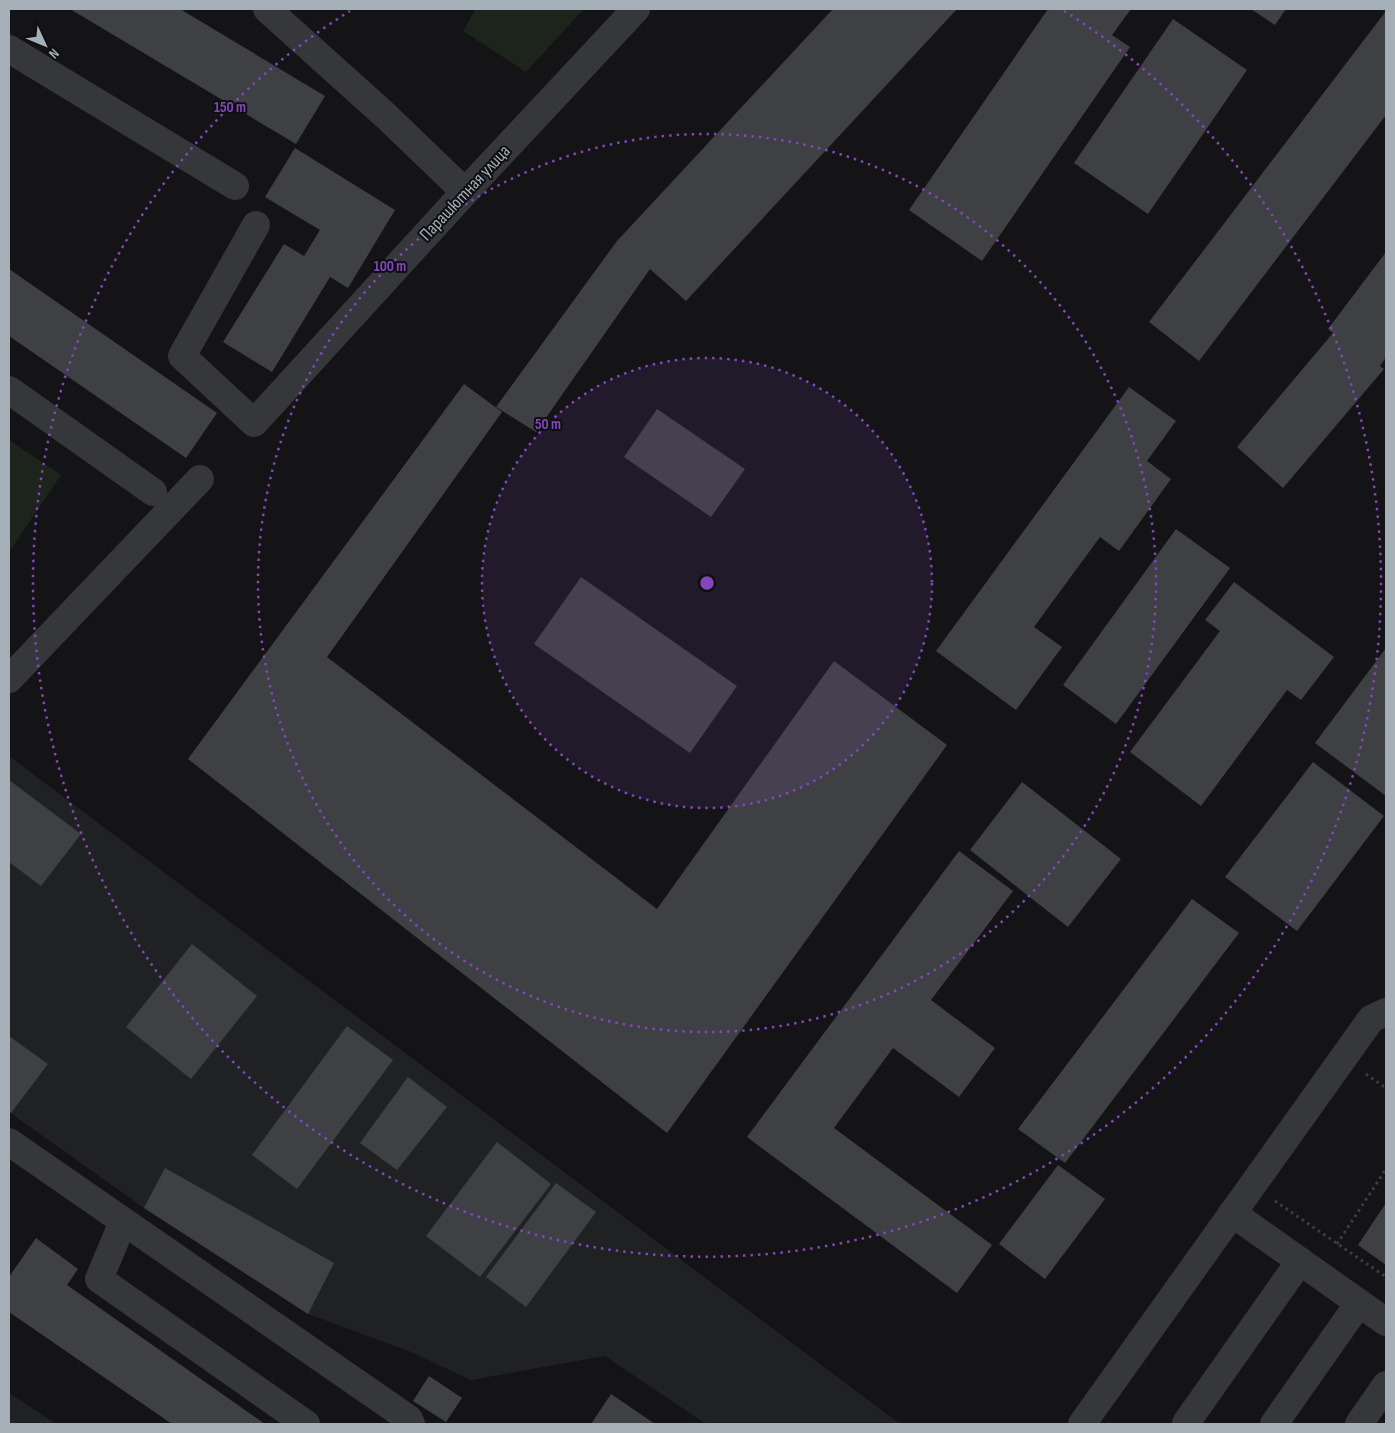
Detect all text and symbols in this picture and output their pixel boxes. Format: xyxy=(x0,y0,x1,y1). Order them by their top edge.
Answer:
north arrow xyxy=(20,20,70,70)
text: N xyxy=(45,45,63,62)
text: 150 m xyxy=(214,98,246,117)
street label: Парашютная улица xyxy=(415,141,515,245)
text: 100 m xyxy=(374,257,406,276)
text: 50 m xyxy=(535,415,561,434)
centre of rings xyxy=(698,574,716,592)

